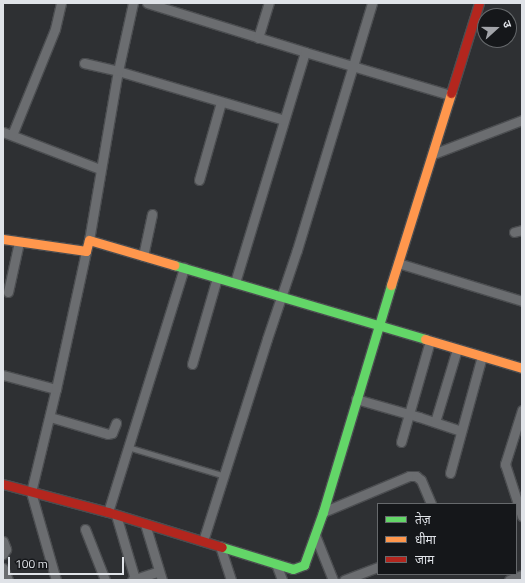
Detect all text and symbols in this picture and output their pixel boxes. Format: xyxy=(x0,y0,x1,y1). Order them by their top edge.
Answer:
north arrow xyxy=(477,8,517,48)
text: उ xyxy=(499,18,516,30)
legend xyxy=(377,503,517,575)
text: तेज़ xyxy=(415,510,431,529)
text: धीमा xyxy=(415,530,436,549)
scale bar xyxy=(10,549,126,575)
text: जाम xyxy=(415,550,434,569)
text: 100 m xyxy=(15,554,48,573)

